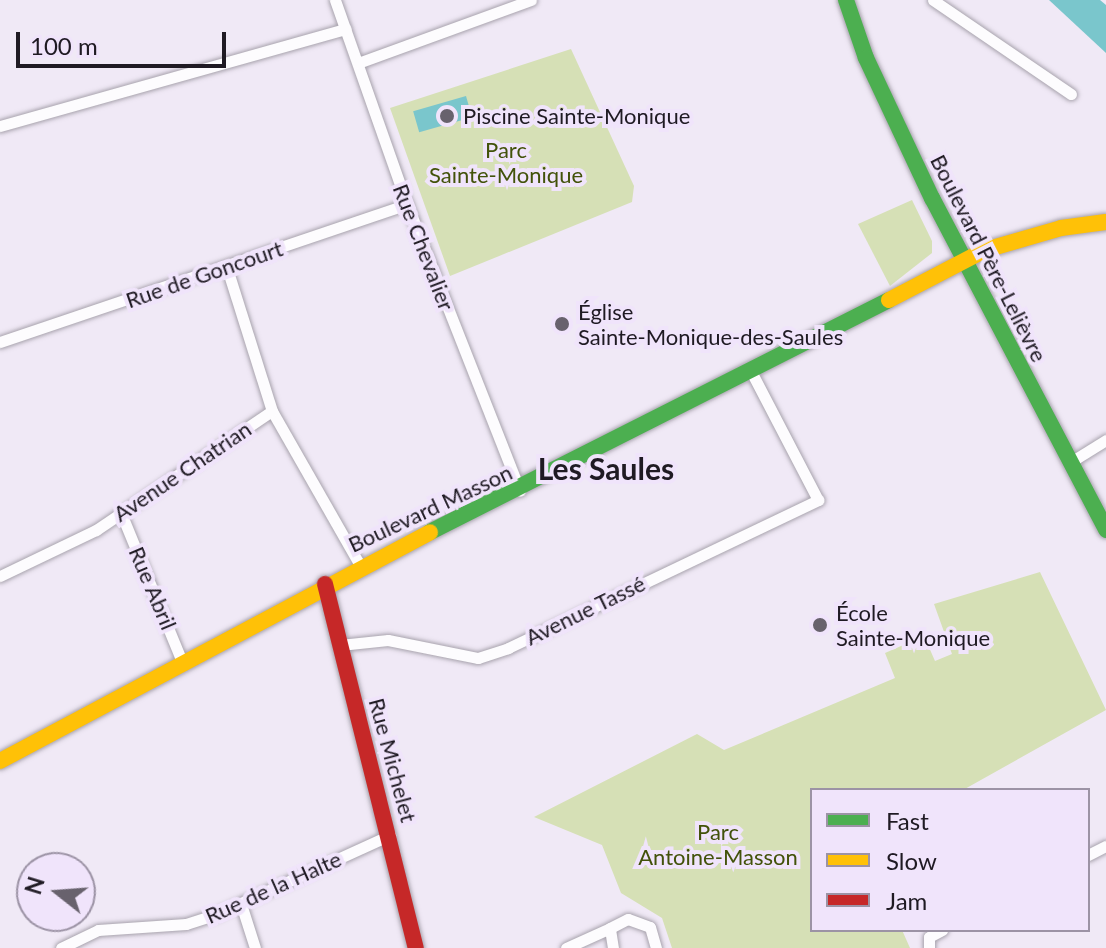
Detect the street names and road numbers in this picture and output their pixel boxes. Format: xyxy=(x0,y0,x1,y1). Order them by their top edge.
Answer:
street label: Boulevard Père-Lelièvre xyxy=(925,150,1053,366)
street label: Rue Chevalier xyxy=(388,180,460,314)
street label: Rue de Goncourt xyxy=(122,235,286,313)
street label: Avenue Chatrian xyxy=(108,415,256,527)
street label: Boulevard Masson xyxy=(344,458,516,558)
street label: Rue Abril xyxy=(124,542,182,634)
street label: Avenue Tassé xyxy=(521,570,649,650)
street label: Rue Michelet xyxy=(364,695,422,825)
street label: Rue de la Halte xyxy=(201,845,345,929)

